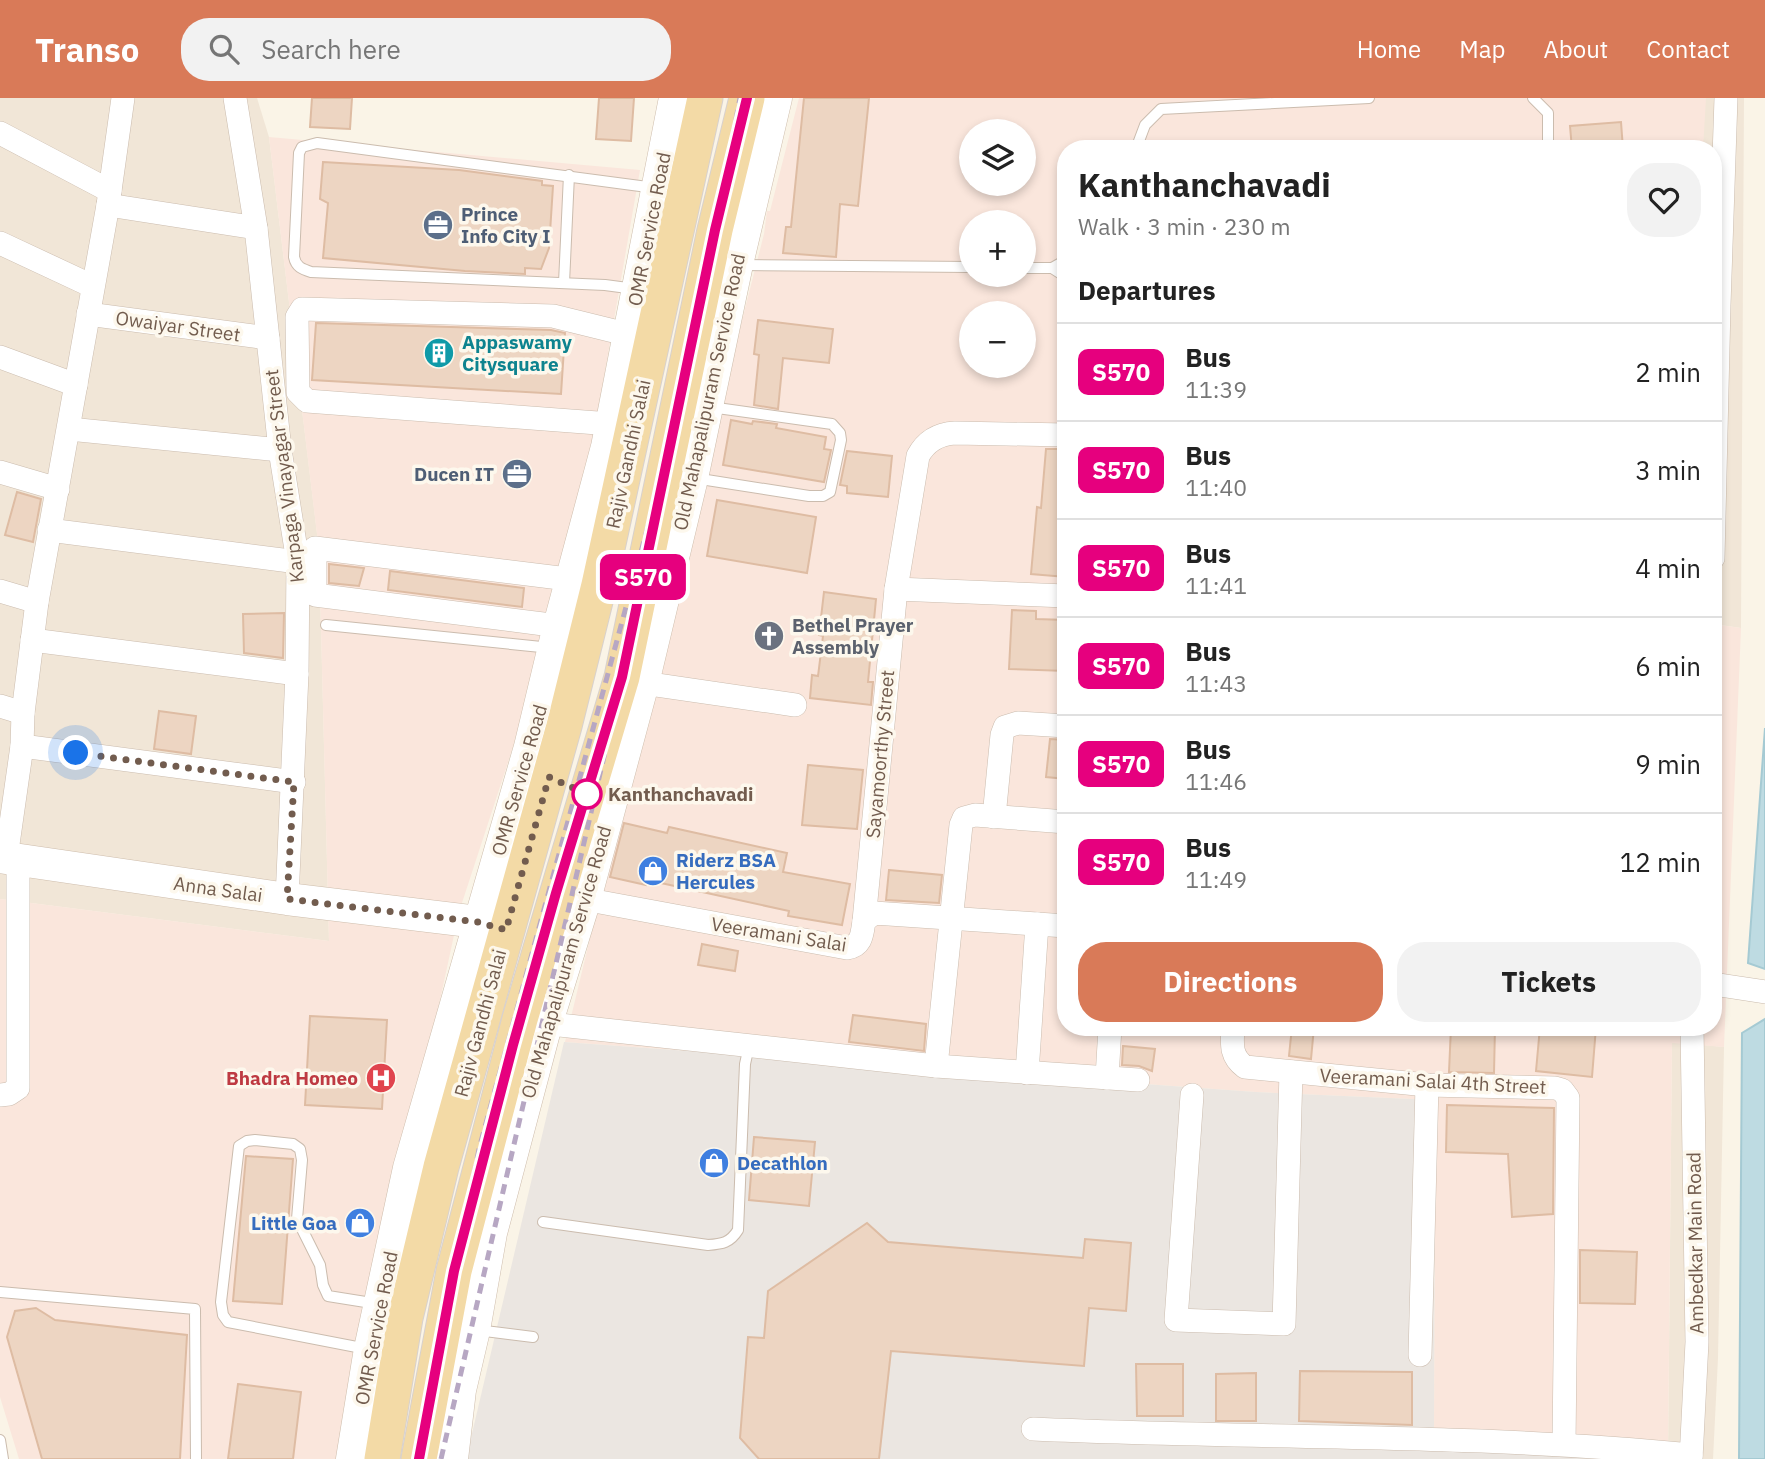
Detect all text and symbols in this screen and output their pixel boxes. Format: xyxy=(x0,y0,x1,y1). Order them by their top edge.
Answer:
search box xyxy=(181,18,671,81)
text: Transo xyxy=(35,28,139,71)
icon: search xyxy=(205,30,243,68)
text: Search here xyxy=(261,32,401,66)
text: Home xyxy=(1357,33,1421,65)
text: Map xyxy=(1459,33,1505,65)
text: About xyxy=(1543,33,1608,65)
text: Contact xyxy=(1646,33,1730,65)
map controls xyxy=(959,119,1036,378)
button: layers xyxy=(959,119,1036,196)
street label: OMR Service Road xyxy=(622,150,676,308)
text: Kanthanchavadi xyxy=(1078,163,1331,206)
button: heart xyxy=(1627,163,1701,237)
place label: Prince Info City I xyxy=(461,202,550,248)
office icon: Prince Info City I xyxy=(421,208,455,242)
button: + xyxy=(959,210,1036,287)
text: Walk · 3 min · 230 m xyxy=(1078,211,1291,241)
street label: Old Mahapalipuram Service Road xyxy=(668,251,750,533)
text: Departures xyxy=(1078,273,1216,307)
button: − xyxy=(959,301,1036,378)
street label: Owaiyar Street xyxy=(114,305,242,347)
place label: Appaswamy Citysquare xyxy=(462,330,573,376)
building icon: Appaswamy Citysquare xyxy=(422,336,456,370)
text: Bus xyxy=(1185,340,1231,374)
text: 2 min xyxy=(1635,355,1701,389)
text: S570 xyxy=(1092,356,1150,388)
street label: Karpaga Vinayagar Street xyxy=(259,368,309,584)
text: 11:39 xyxy=(1185,374,1247,404)
street label: Rajiv Gandhi Salai xyxy=(600,377,656,531)
text: Bus xyxy=(1185,438,1231,472)
text: 3 min xyxy=(1635,453,1701,487)
text: S570 xyxy=(1092,454,1150,486)
office icon: Ducen IT xyxy=(500,457,534,491)
place label: Ducen IT xyxy=(414,462,494,486)
text: 11:40 xyxy=(1185,472,1247,502)
text: Bus xyxy=(1185,536,1231,570)
text: 4 min xyxy=(1635,551,1701,585)
text: S570 xyxy=(1092,552,1150,584)
line badge: S570 xyxy=(594,554,692,600)
text: S570 xyxy=(614,561,672,593)
text: 11:41 xyxy=(1185,570,1247,600)
place label: Bethel Prayer Assembly xyxy=(792,613,914,659)
church icon: Bethel Prayer Assembly xyxy=(752,619,786,653)
text: Bus xyxy=(1185,634,1231,668)
text: 6 min xyxy=(1635,649,1701,683)
text: S570 xyxy=(1092,650,1150,682)
text: 11:43 xyxy=(1185,668,1247,698)
street label: Sayamoorthy Street xyxy=(861,669,899,839)
street label: OMR Service Road xyxy=(486,702,552,858)
text: Bus xyxy=(1185,732,1231,766)
your location xyxy=(58,735,93,770)
text: 9 min xyxy=(1635,747,1701,781)
text: S570 xyxy=(1092,748,1150,780)
text: 11:46 xyxy=(1185,766,1247,796)
marker: Kanthanchavadi xyxy=(572,779,602,809)
place label: Kanthanchavadi xyxy=(608,782,754,806)
street label: Old Mahapalipuram Service Road xyxy=(516,823,616,1101)
text: Bus xyxy=(1185,830,1231,864)
text: 12 min xyxy=(1620,845,1701,879)
text: S570 xyxy=(1092,846,1150,878)
place label: Riderz BSA Hercules xyxy=(676,848,776,894)
shop icon: Riderz BSA Hercules xyxy=(636,854,670,888)
text: 11:49 xyxy=(1185,864,1247,894)
street label: Anna Salai xyxy=(172,871,264,907)
street label: Veeramani Salai xyxy=(710,911,848,957)
button: Directions xyxy=(1078,942,1383,1022)
button: Tickets xyxy=(1397,942,1701,1022)
street label: Rajiv Gandhi Salai xyxy=(449,947,511,1099)
hospital icon: Bhadra Homeo xyxy=(364,1061,398,1095)
street label: Veeramani Salai 4th Street xyxy=(1319,1063,1547,1099)
place label: Bhadra Homeo xyxy=(226,1066,358,1090)
shop icon: Decathlon xyxy=(697,1146,731,1180)
place label: Decathlon xyxy=(737,1151,828,1175)
street label: Ambedkar Main Road xyxy=(1681,1152,1709,1334)
shop icon: Little Goa xyxy=(343,1206,377,1240)
place label: Little Goa xyxy=(251,1211,337,1235)
street label: OMR Service Road xyxy=(349,1249,403,1407)

